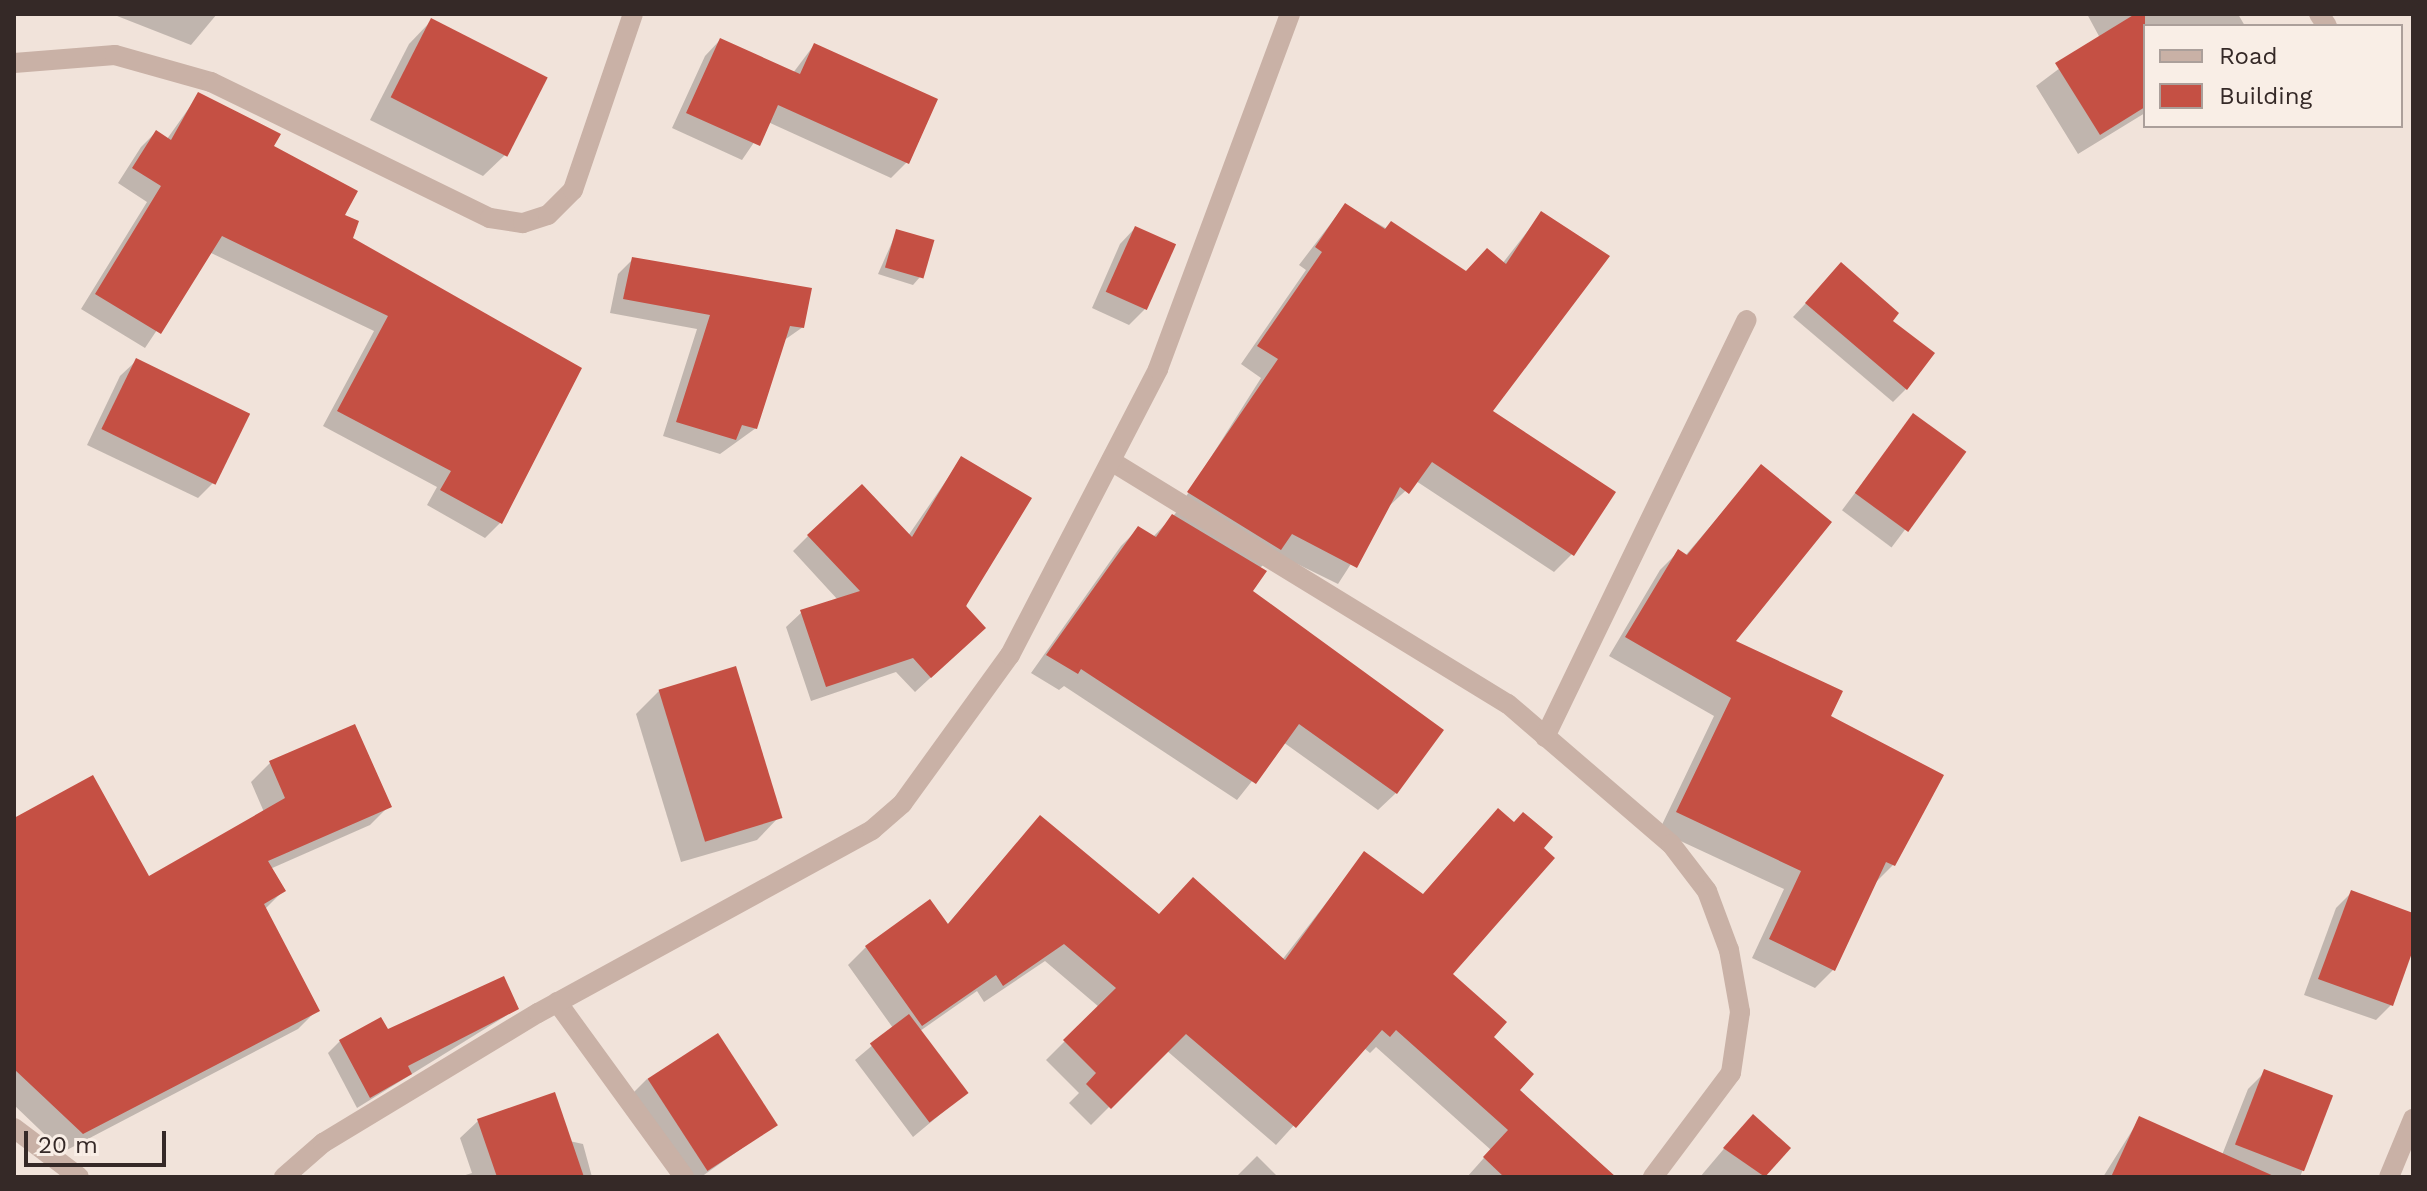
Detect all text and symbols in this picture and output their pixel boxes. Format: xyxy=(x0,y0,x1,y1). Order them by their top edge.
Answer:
legend xyxy=(2143,24,2403,128)
text: Road xyxy=(2219,42,2278,70)
text: Building xyxy=(2219,82,2312,110)
scale bar xyxy=(28,1115,170,1165)
text: 20 m xyxy=(38,1131,98,1159)

